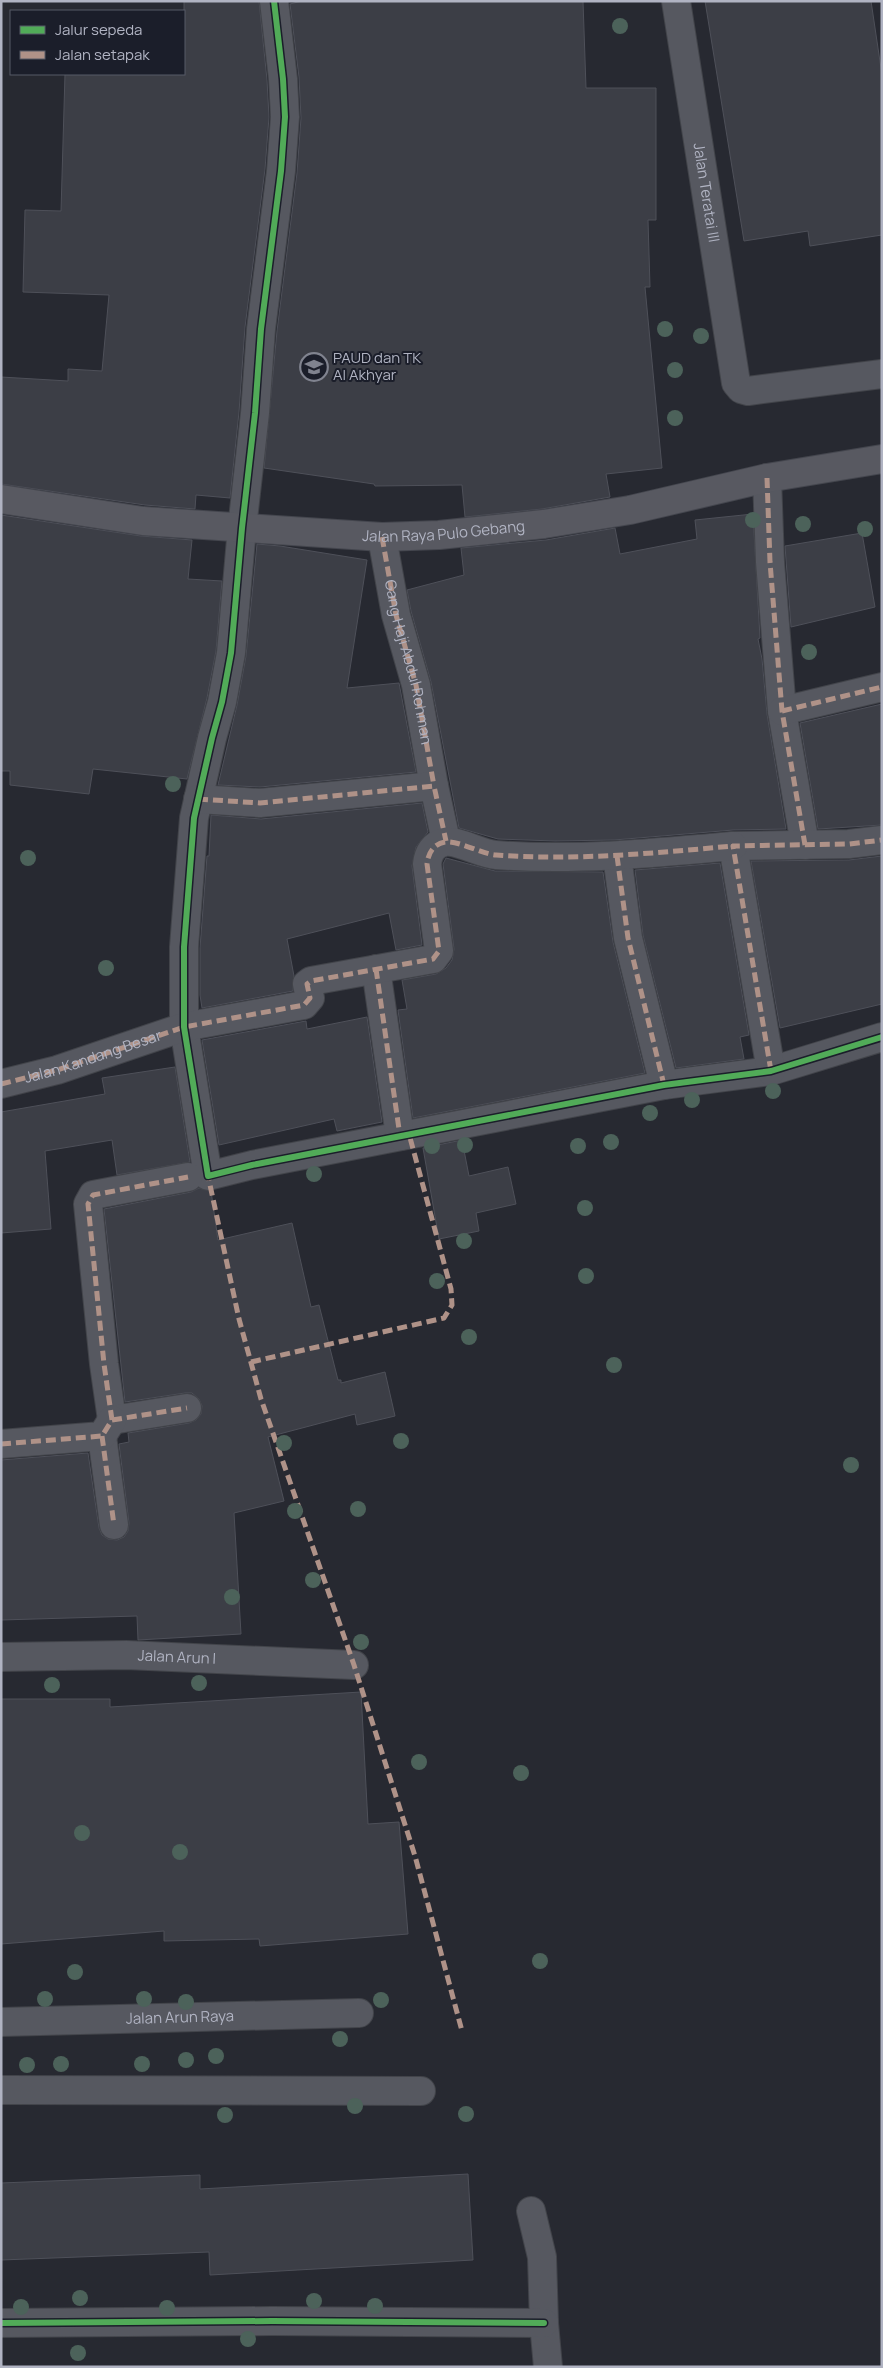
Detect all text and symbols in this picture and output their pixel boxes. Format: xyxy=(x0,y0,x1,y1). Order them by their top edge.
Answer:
legend xyxy=(10,10,185,75)
text: Jalur sepeda xyxy=(55,19,142,40)
text: Jalan setapak xyxy=(55,44,150,65)
street label: Jalan Teratai III xyxy=(688,141,725,244)
place label: PAUD dan TK Al Akhyar xyxy=(333,347,421,385)
school or university icon: PAUD dan TK Al Akhyar xyxy=(299,352,329,382)
street label: Jalan Raya Pulo Gebang xyxy=(362,515,526,547)
street label: Gang Haji Abdul Rohman xyxy=(380,578,437,746)
street label: Jalan Kandang Besar xyxy=(22,1024,165,1088)
street label: Jalan Arun I xyxy=(137,1645,217,1669)
street label: Jalan Arun Raya xyxy=(126,2005,234,2029)

